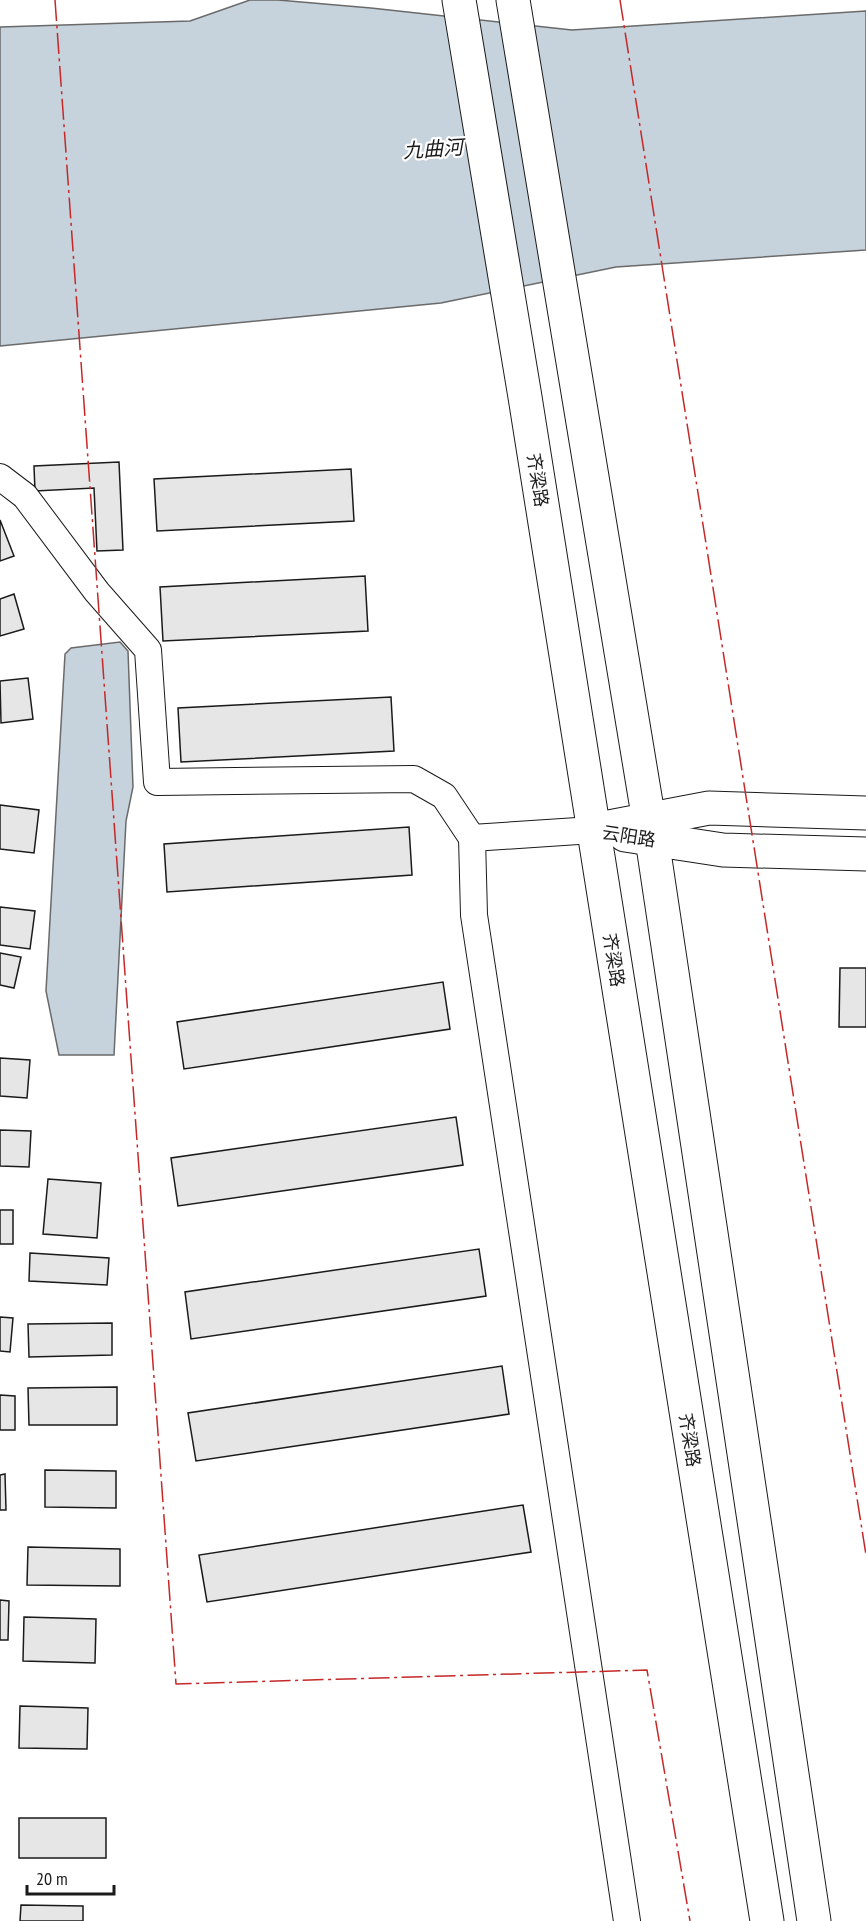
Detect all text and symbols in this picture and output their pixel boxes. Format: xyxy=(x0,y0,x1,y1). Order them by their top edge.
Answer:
water label: 九曲河 xyxy=(402,134,468,164)
street label: 齐梁路 xyxy=(522,452,554,508)
street label: 云阳路 xyxy=(601,820,657,852)
street label: 齐梁路 xyxy=(598,932,630,988)
street label: 齐梁路 xyxy=(674,1412,706,1468)
scale bar xyxy=(27,1858,114,1896)
text: 20 m xyxy=(36,1867,68,1890)

